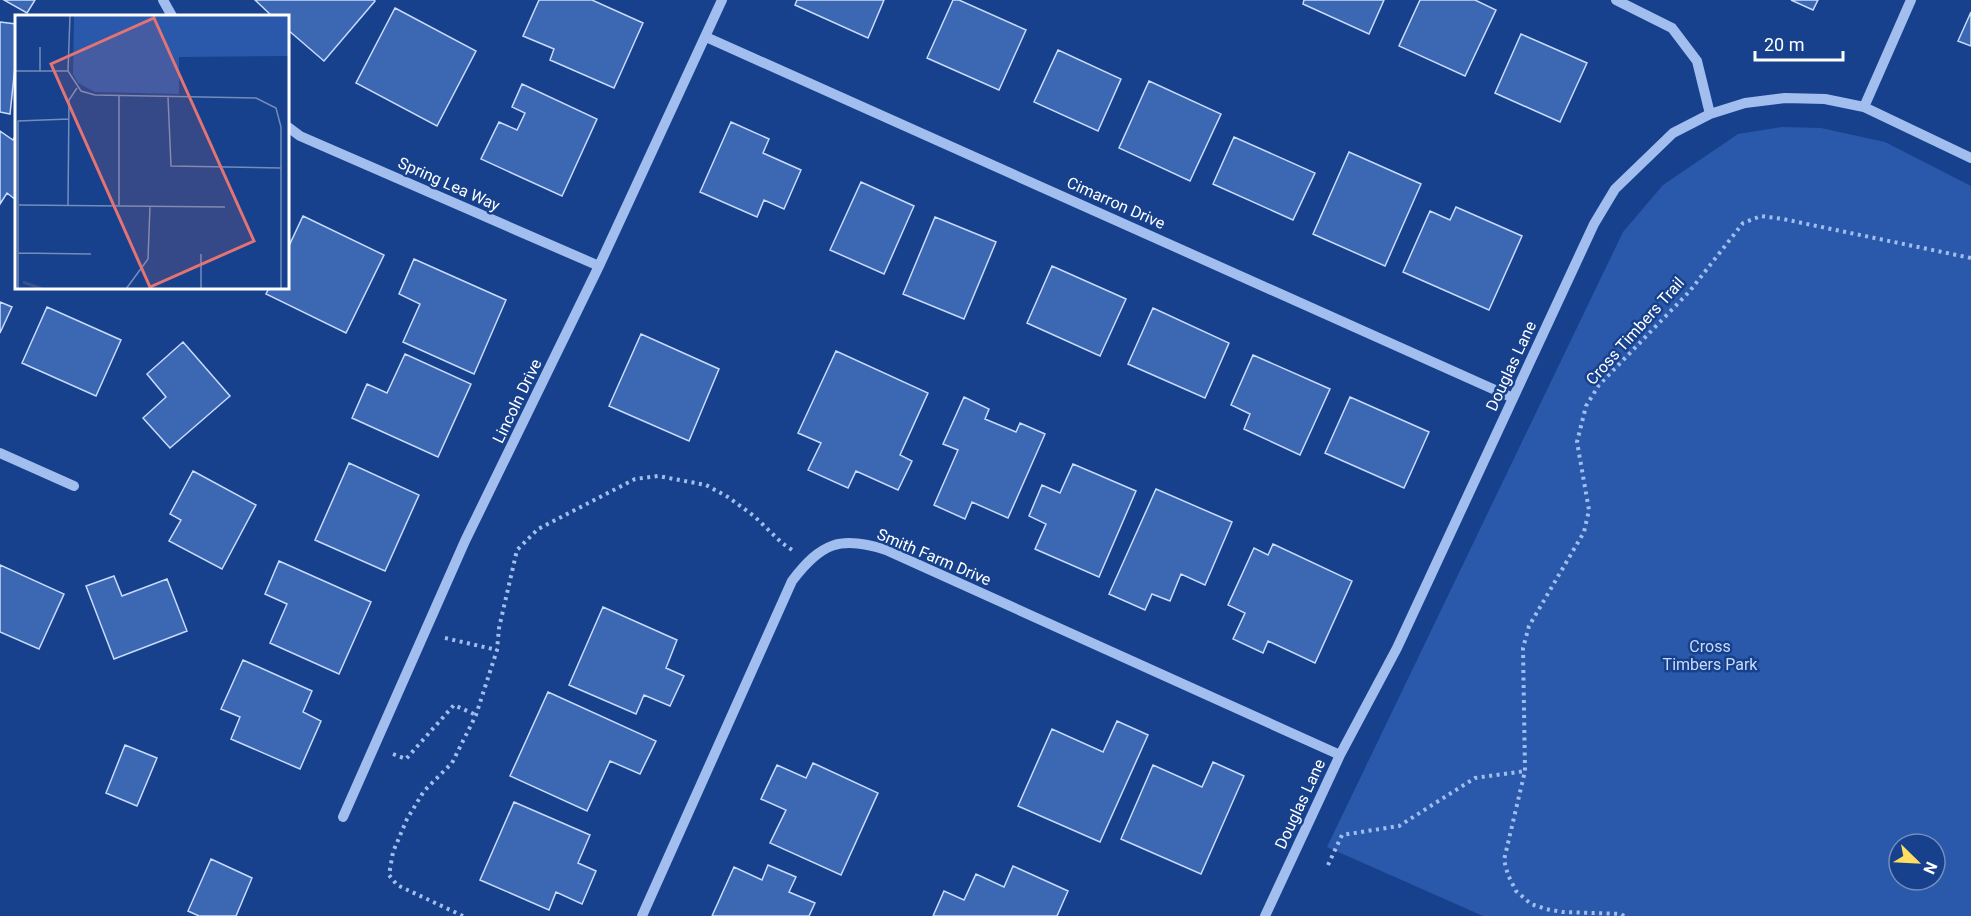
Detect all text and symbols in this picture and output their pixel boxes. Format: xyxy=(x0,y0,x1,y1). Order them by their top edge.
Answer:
inset map xyxy=(15,15,290,290)
scale bar xyxy=(1755,24,1844,62)
text: 20 m xyxy=(1764,34,1804,55)
street label: Spring Lea Way xyxy=(395,153,503,215)
street label: Cimarron Drive xyxy=(1064,173,1168,233)
street label: Cross Timbers Trail xyxy=(1582,273,1688,389)
street label: Douglas Lane xyxy=(1482,318,1540,414)
street label: Lincoln Drive xyxy=(488,356,546,446)
street label: Smith Farm Drive xyxy=(874,524,994,590)
park label: Cross Timbers Park xyxy=(1663,637,1758,674)
street label: Douglas Lane xyxy=(1271,756,1329,852)
north arrow xyxy=(1887,832,1947,892)
text: N xyxy=(1919,859,1941,877)

